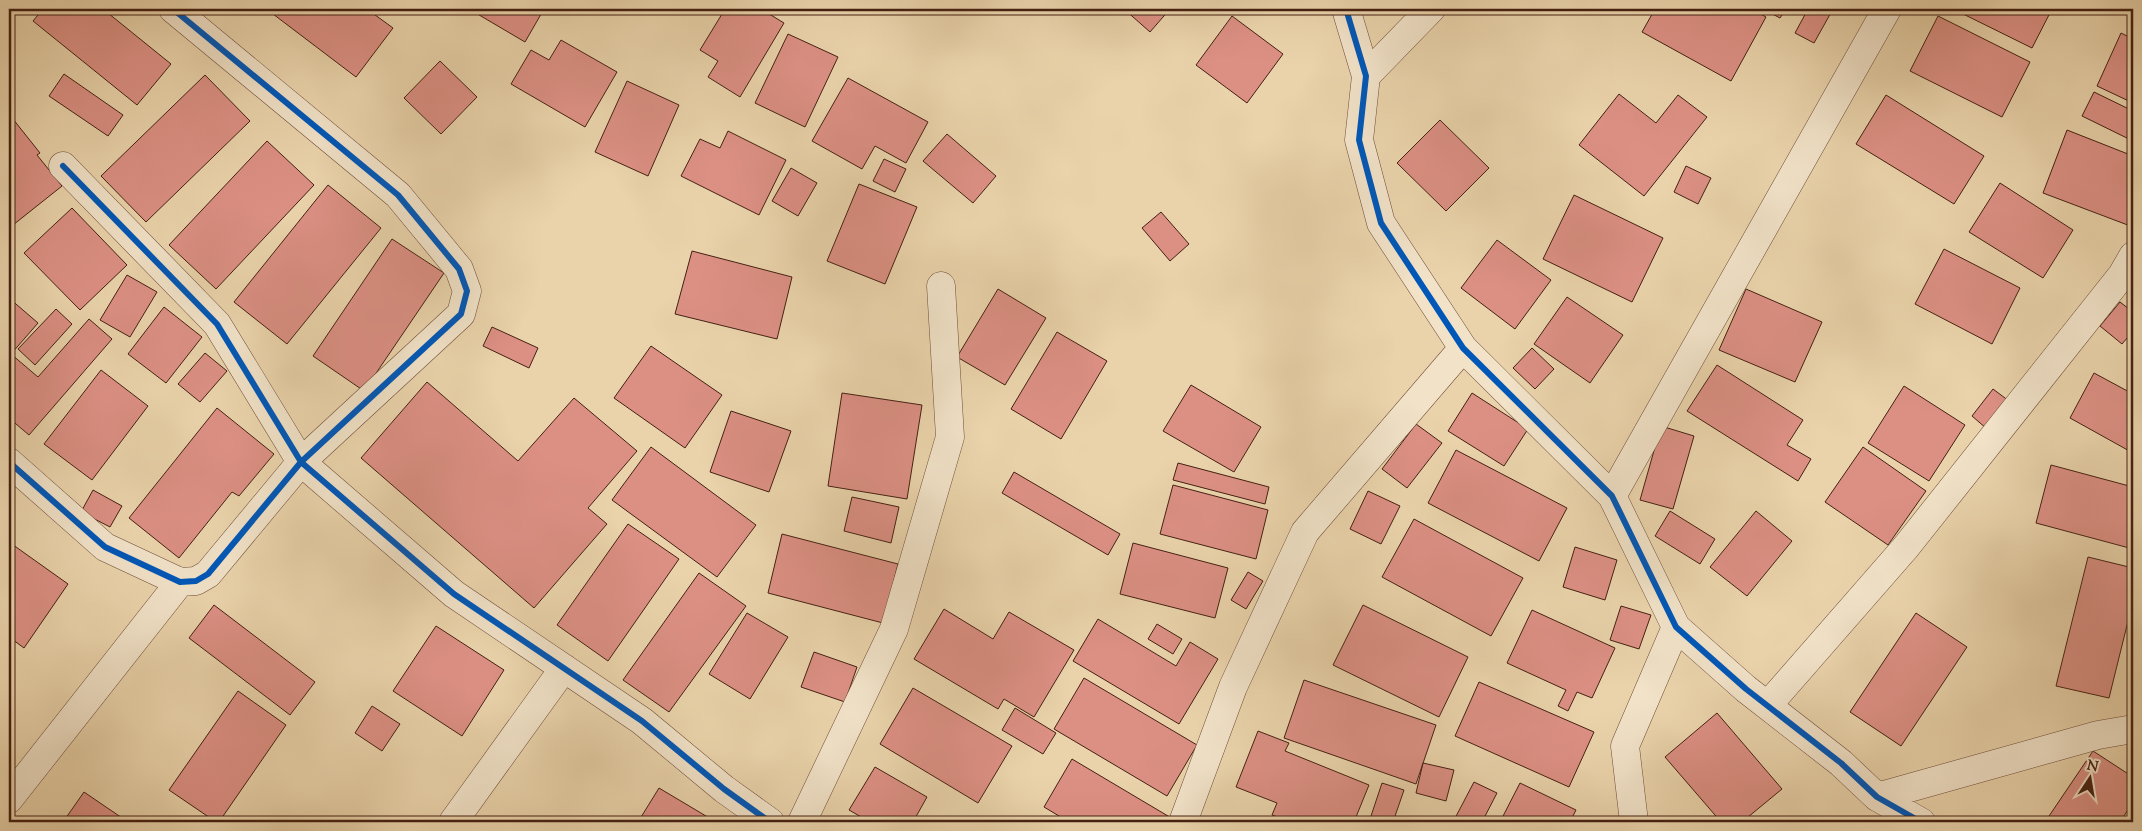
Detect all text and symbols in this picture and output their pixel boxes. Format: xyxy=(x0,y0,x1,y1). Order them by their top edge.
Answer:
north arrow xyxy=(2064,754,2114,804)
text: N xyxy=(2085,756,2100,778)

